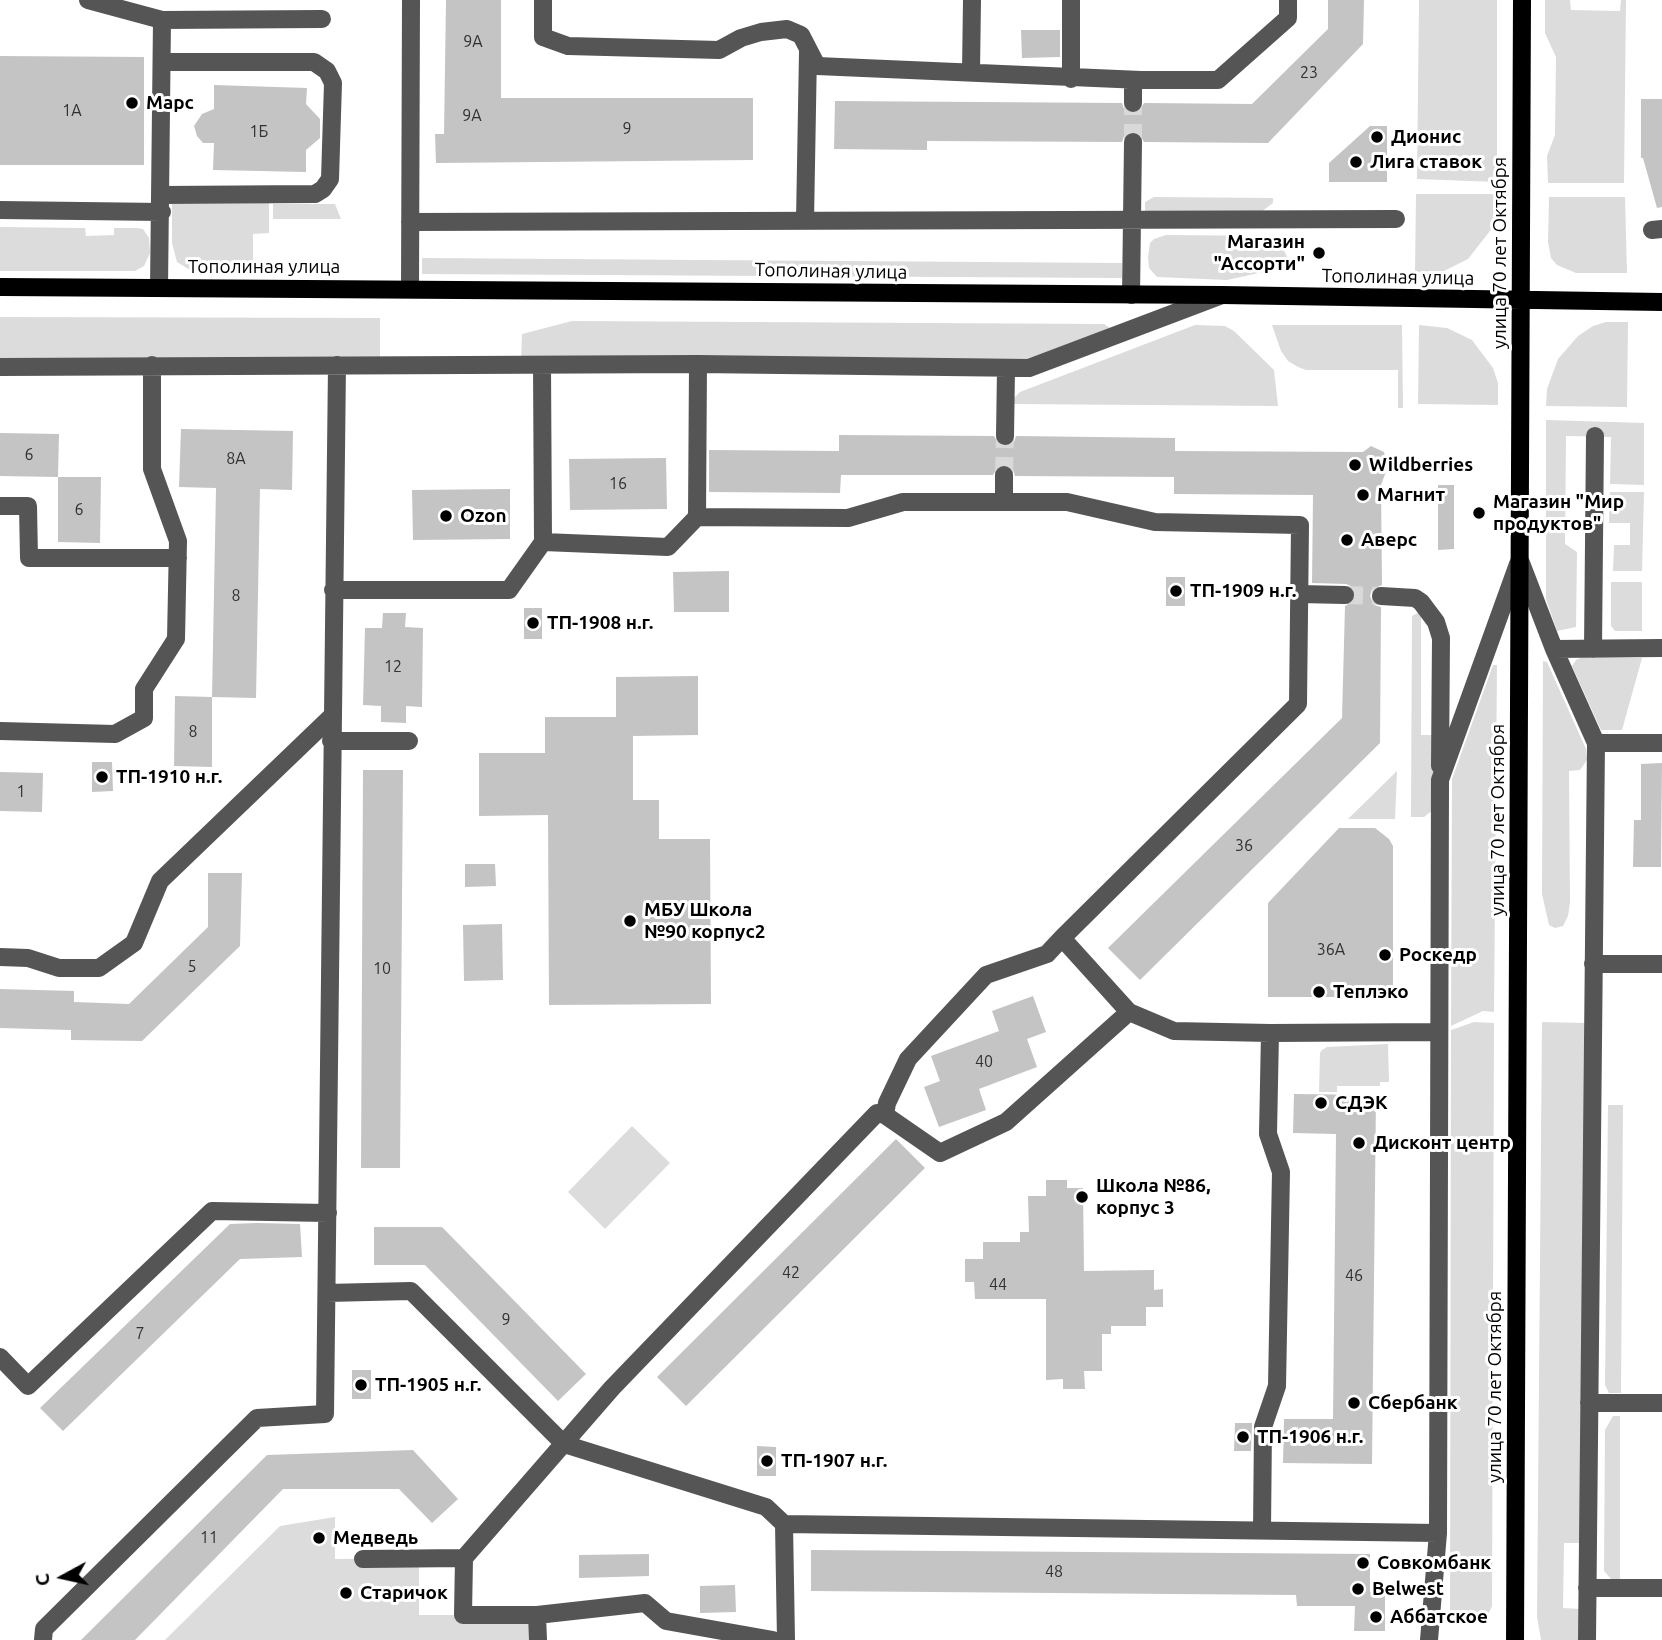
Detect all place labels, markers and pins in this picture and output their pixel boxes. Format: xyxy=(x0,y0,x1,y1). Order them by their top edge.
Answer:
place label: Марс xyxy=(146,92,194,114)
marker: Марс xyxy=(124,95,140,111)
place label: Дионис xyxy=(1391,126,1461,148)
marker: Дионис xyxy=(1369,129,1385,145)
place label: Лига ставок xyxy=(1370,151,1482,173)
marker: Лига ставок xyxy=(1348,154,1364,170)
place label: Магазин "Ассорти" xyxy=(1213,231,1305,275)
marker: Магазин "Ассорти" xyxy=(1311,245,1327,261)
place label: Wildberries xyxy=(1369,454,1473,476)
marker: Wildberries xyxy=(1347,457,1363,473)
place label: Магнит xyxy=(1377,484,1445,506)
marker: Магнит xyxy=(1355,487,1371,503)
place label: Магазин "Мир продуктов" xyxy=(1493,491,1624,535)
place label: Ozon xyxy=(460,505,507,527)
marker: Магазин "Мир продуктов" xyxy=(1471,505,1487,521)
marker: Ozon xyxy=(438,508,454,524)
place label: Аверс xyxy=(1361,529,1417,551)
marker: Аверс xyxy=(1339,532,1355,548)
place label: ТП-1909 н.г. xyxy=(1190,580,1296,602)
marker: ТП-1909 н.г. xyxy=(1168,583,1184,599)
place label: ТП-1908 н.г. xyxy=(547,612,653,634)
marker: ТП-1908 н.г. xyxy=(525,615,541,631)
place label: ТП-1910 н.г. xyxy=(116,766,222,788)
marker: ТП-1910 н.г. xyxy=(94,769,110,785)
place label: МБУ Школа №90 корпус2 xyxy=(644,899,765,943)
marker: МБУ Школа №90 корпус2 xyxy=(622,913,638,929)
place label: Роскедр xyxy=(1399,944,1477,966)
marker: Роскедр xyxy=(1377,947,1393,963)
place label: Теплэко xyxy=(1333,981,1409,1003)
marker: Теплэко xyxy=(1311,984,1327,1000)
place label: СДЭК xyxy=(1335,1092,1388,1114)
marker: СДЭК xyxy=(1313,1095,1329,1111)
place label: Дисконт центр xyxy=(1373,1132,1511,1154)
marker: Дисконт центр xyxy=(1351,1135,1367,1151)
place label: Школа №86, корпус 3 xyxy=(1096,1175,1211,1219)
marker: Школа №86, корпус 3 xyxy=(1074,1189,1090,1205)
place label: ТП-1905 н.г. xyxy=(375,1374,481,1396)
marker: ТП-1905 н.г. xyxy=(353,1377,369,1393)
place label: Сбербанк xyxy=(1368,1392,1457,1414)
marker: Сбербанк xyxy=(1346,1395,1362,1411)
place label: ТП-1906 н.г. xyxy=(1257,1426,1363,1448)
marker: ТП-1906 н.г. xyxy=(1235,1429,1251,1445)
place label: ТП-1907 н.г. xyxy=(781,1450,887,1472)
marker: ТП-1907 н.г. xyxy=(759,1453,775,1469)
place label: Медведь xyxy=(333,1527,418,1549)
marker: Медведь xyxy=(311,1530,327,1546)
place label: Совкомбанк xyxy=(1377,1552,1491,1574)
marker: Совкомбанк xyxy=(1355,1555,1371,1571)
place label: Belwest xyxy=(1372,1578,1444,1600)
marker: Belwest xyxy=(1350,1581,1366,1597)
place label: Старичок xyxy=(360,1582,448,1604)
marker: Старичок xyxy=(338,1585,354,1601)
place label: Аббатское xyxy=(1390,1606,1488,1628)
marker: Аббатское xyxy=(1368,1609,1384,1625)

